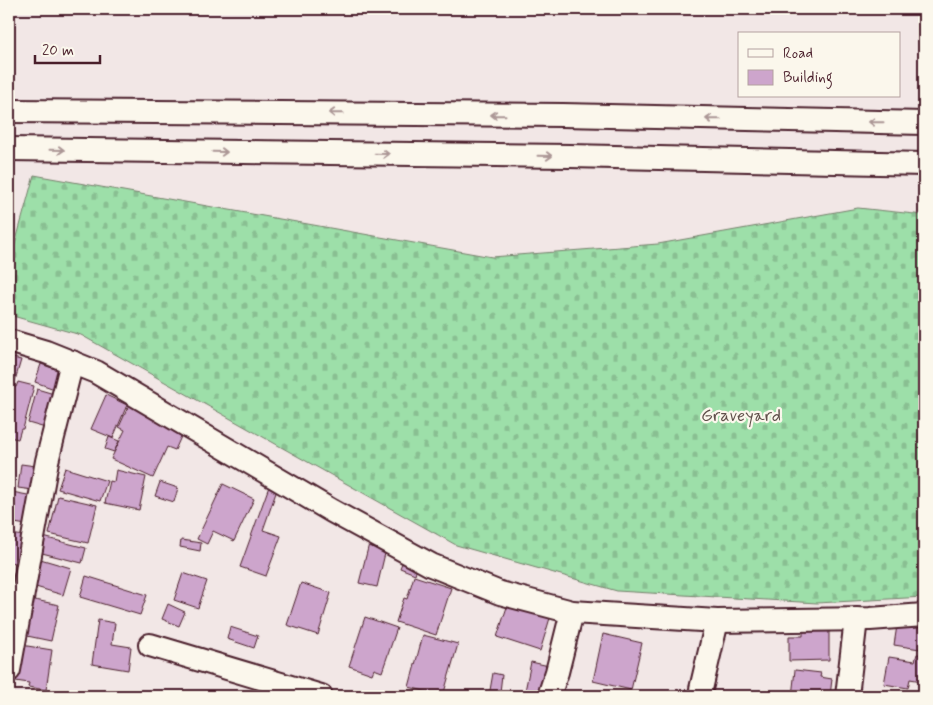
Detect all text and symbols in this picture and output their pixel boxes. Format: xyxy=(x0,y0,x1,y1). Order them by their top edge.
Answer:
scale bar xyxy=(35,32,100,64)
legend xyxy=(738,32,900,98)
text: 20 m xyxy=(42,41,74,61)
text: Road xyxy=(783,44,813,64)
text: Building xyxy=(783,68,833,89)
one-way arrow xyxy=(328,108,344,118)
one-way arrow xyxy=(490,110,506,120)
one-way arrow xyxy=(705,114,721,123)
one-way arrow xyxy=(868,117,884,127)
one-way arrow xyxy=(49,145,65,155)
one-way arrow xyxy=(212,147,228,157)
one-way arrow xyxy=(374,149,390,159)
one-way arrow xyxy=(537,151,553,160)
park label: Graveyard xyxy=(701,404,781,428)

